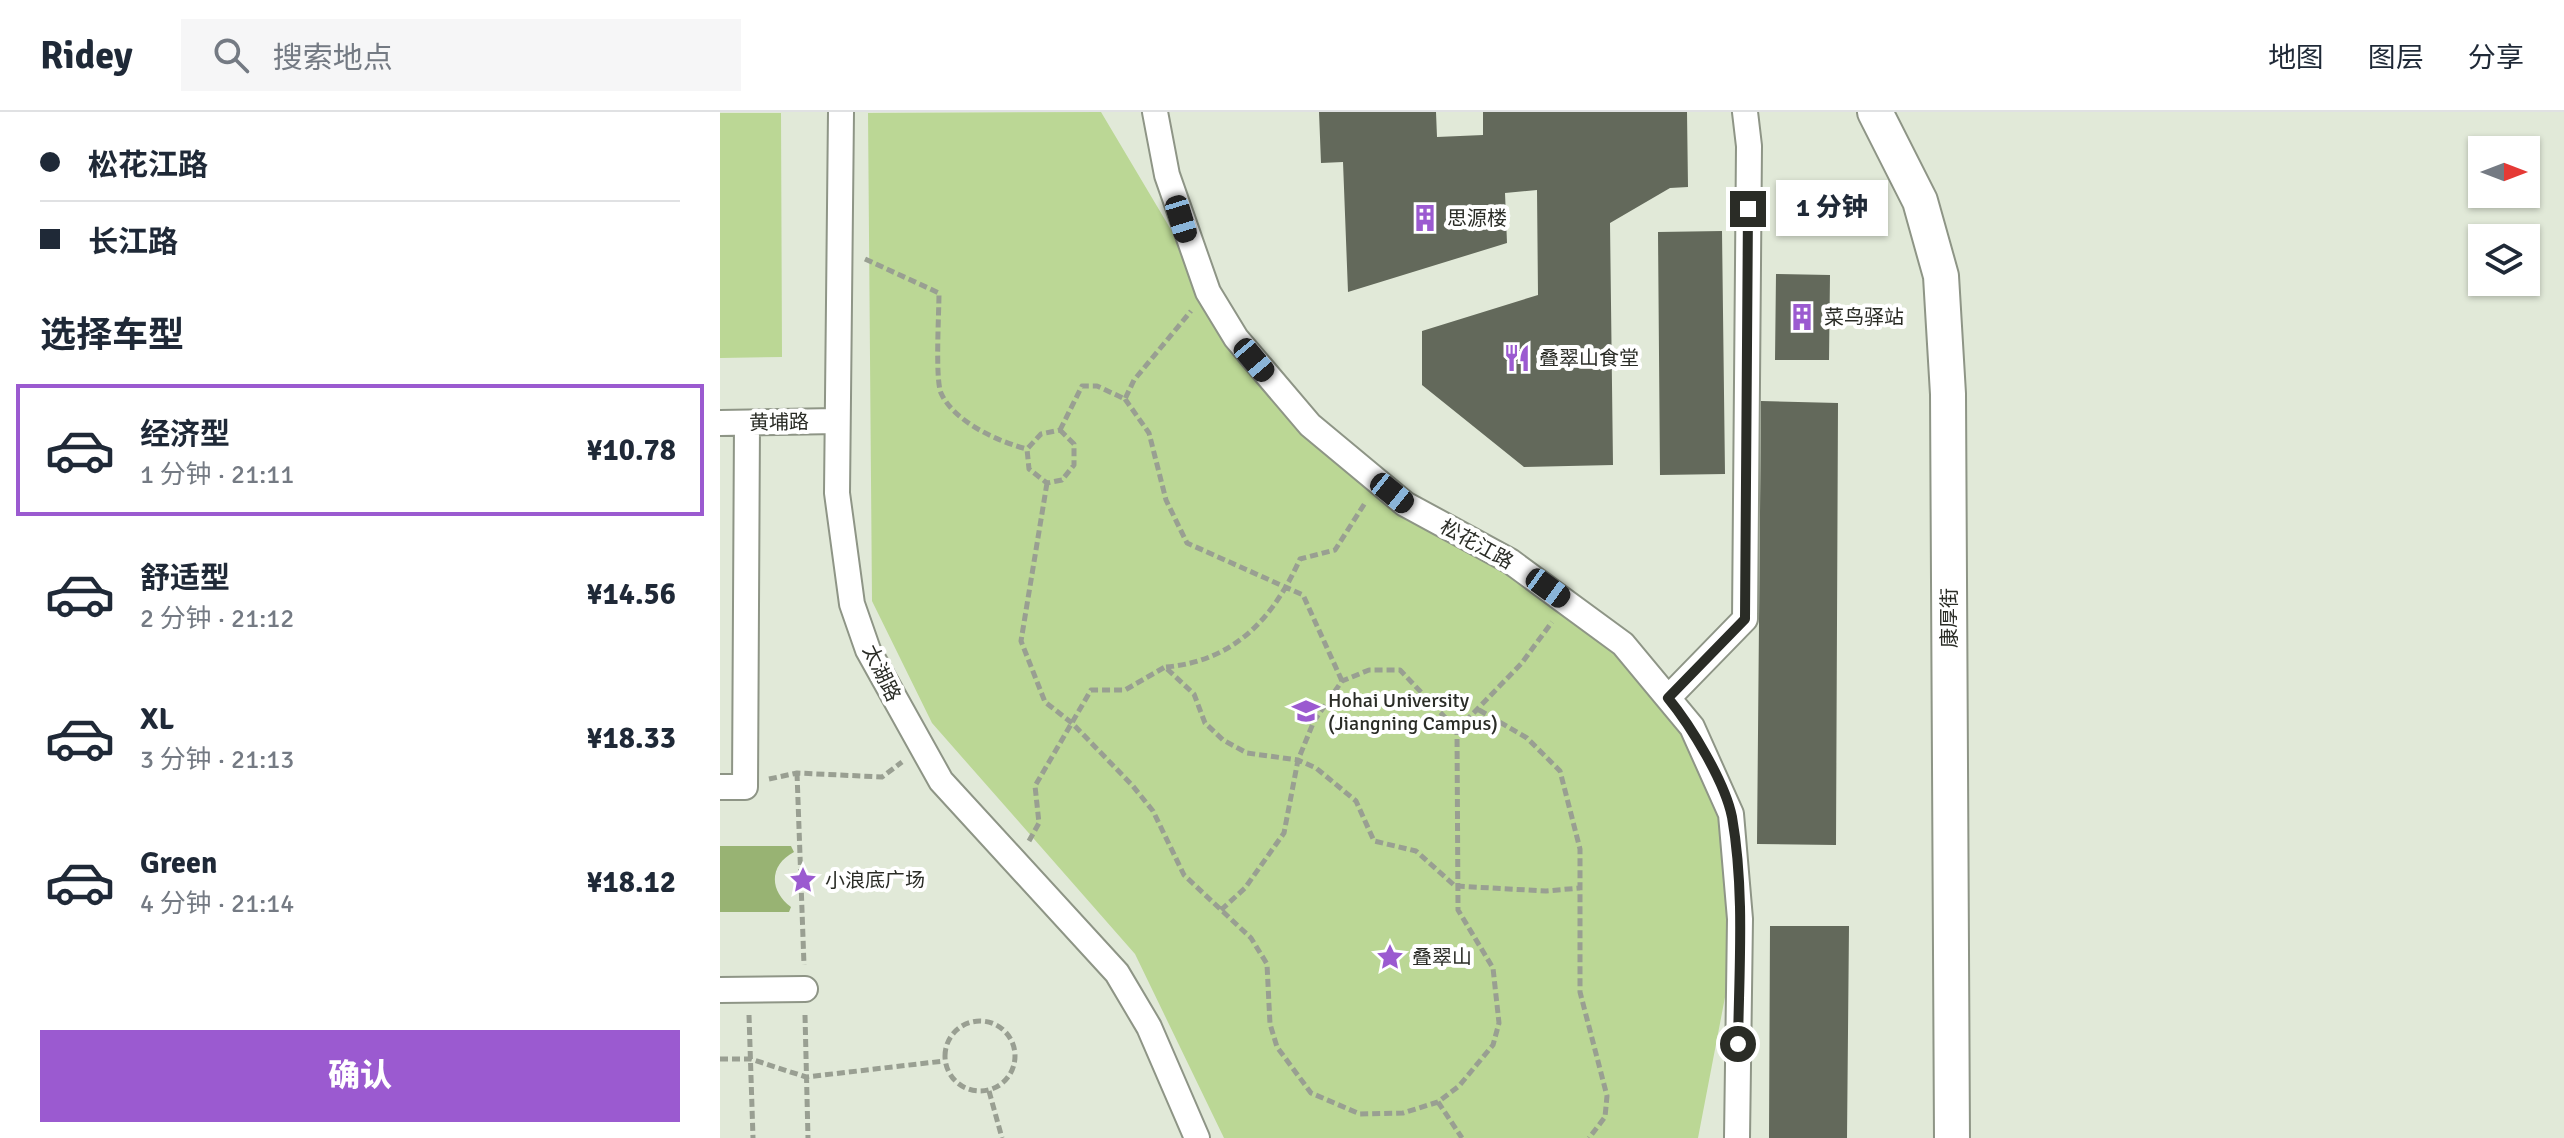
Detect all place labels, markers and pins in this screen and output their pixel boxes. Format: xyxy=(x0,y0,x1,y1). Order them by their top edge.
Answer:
building icon: 思源楼 xyxy=(1410,203,1440,233)
place label: 思源楼 xyxy=(1447,206,1507,231)
building icon: 菜鸟驿站 xyxy=(1787,302,1817,332)
place label: 菜鸟驿站 xyxy=(1824,305,1904,330)
restaurant icon: 叠翠山食堂 xyxy=(1502,343,1532,373)
place label: 叠翠山食堂 xyxy=(1539,346,1639,371)
place label: Hohai University (Jiangning Campus) xyxy=(1328,688,1498,736)
school or university icon: Hohai University (Jiangning Campus) xyxy=(1291,696,1321,726)
place icon: 小浪底广场 xyxy=(788,865,818,895)
place label: 小浪底广场 xyxy=(825,868,925,893)
place icon: 叠翠山 xyxy=(1375,942,1405,972)
place label: 叠翠山 xyxy=(1412,945,1472,970)

